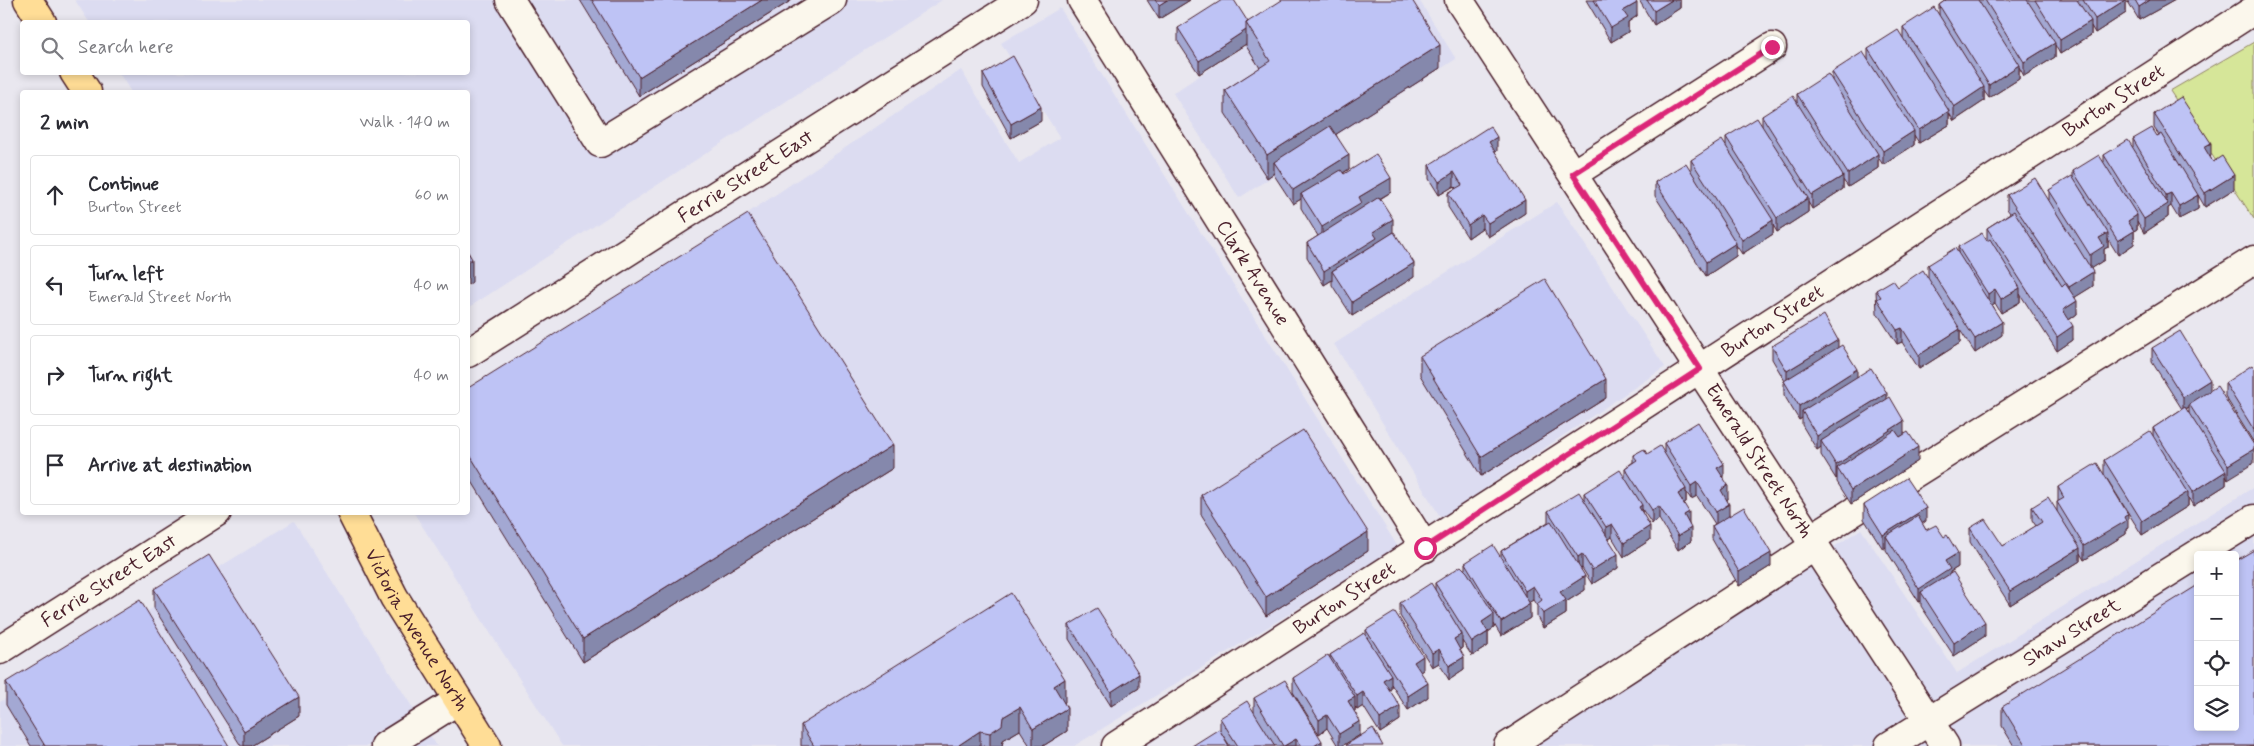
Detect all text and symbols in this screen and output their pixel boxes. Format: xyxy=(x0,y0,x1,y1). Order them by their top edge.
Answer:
search box xyxy=(20,20,470,75)
icon: search xyxy=(38,34,66,62)
text: Search here xyxy=(78,35,174,60)
route end xyxy=(1761,36,1784,59)
street label: Burton Street xyxy=(2057,58,2170,144)
text: 2 min xyxy=(40,109,89,137)
text: Walk · 140 m xyxy=(360,112,450,133)
street label: Ferrie Street East xyxy=(673,123,819,230)
text: Continue xyxy=(88,172,159,197)
icon: ahead xyxy=(41,181,69,209)
text: 60 m xyxy=(415,185,449,206)
text: Burton Street xyxy=(88,197,181,218)
street label: Clark Avenue xyxy=(1210,215,1296,331)
text: Turn left xyxy=(88,262,164,287)
icon: left xyxy=(41,271,69,299)
text: 40 m xyxy=(413,275,449,296)
street label: Burton Street xyxy=(1716,278,1829,364)
text: Emerald Street North xyxy=(88,287,232,308)
icon: right xyxy=(41,361,69,389)
text: Turn right xyxy=(88,363,172,388)
text: 40 m xyxy=(413,365,449,386)
street label: Emerald Street North xyxy=(1699,378,1820,543)
icon: arrive xyxy=(41,451,69,479)
text: Arrive at destination xyxy=(88,453,252,478)
street label: Ferrie Street East xyxy=(36,528,182,634)
route start xyxy=(1414,537,1437,560)
street label: Victoria Avenue North xyxy=(358,544,475,716)
map controls xyxy=(2194,551,2239,731)
button: + xyxy=(2194,551,2239,596)
street label: Burton Street xyxy=(1288,555,1401,641)
street label: Shaw Street xyxy=(2018,592,2126,673)
button: − xyxy=(2194,596,2239,641)
button: locate xyxy=(2194,641,2239,686)
button: layers xyxy=(2194,686,2239,731)

